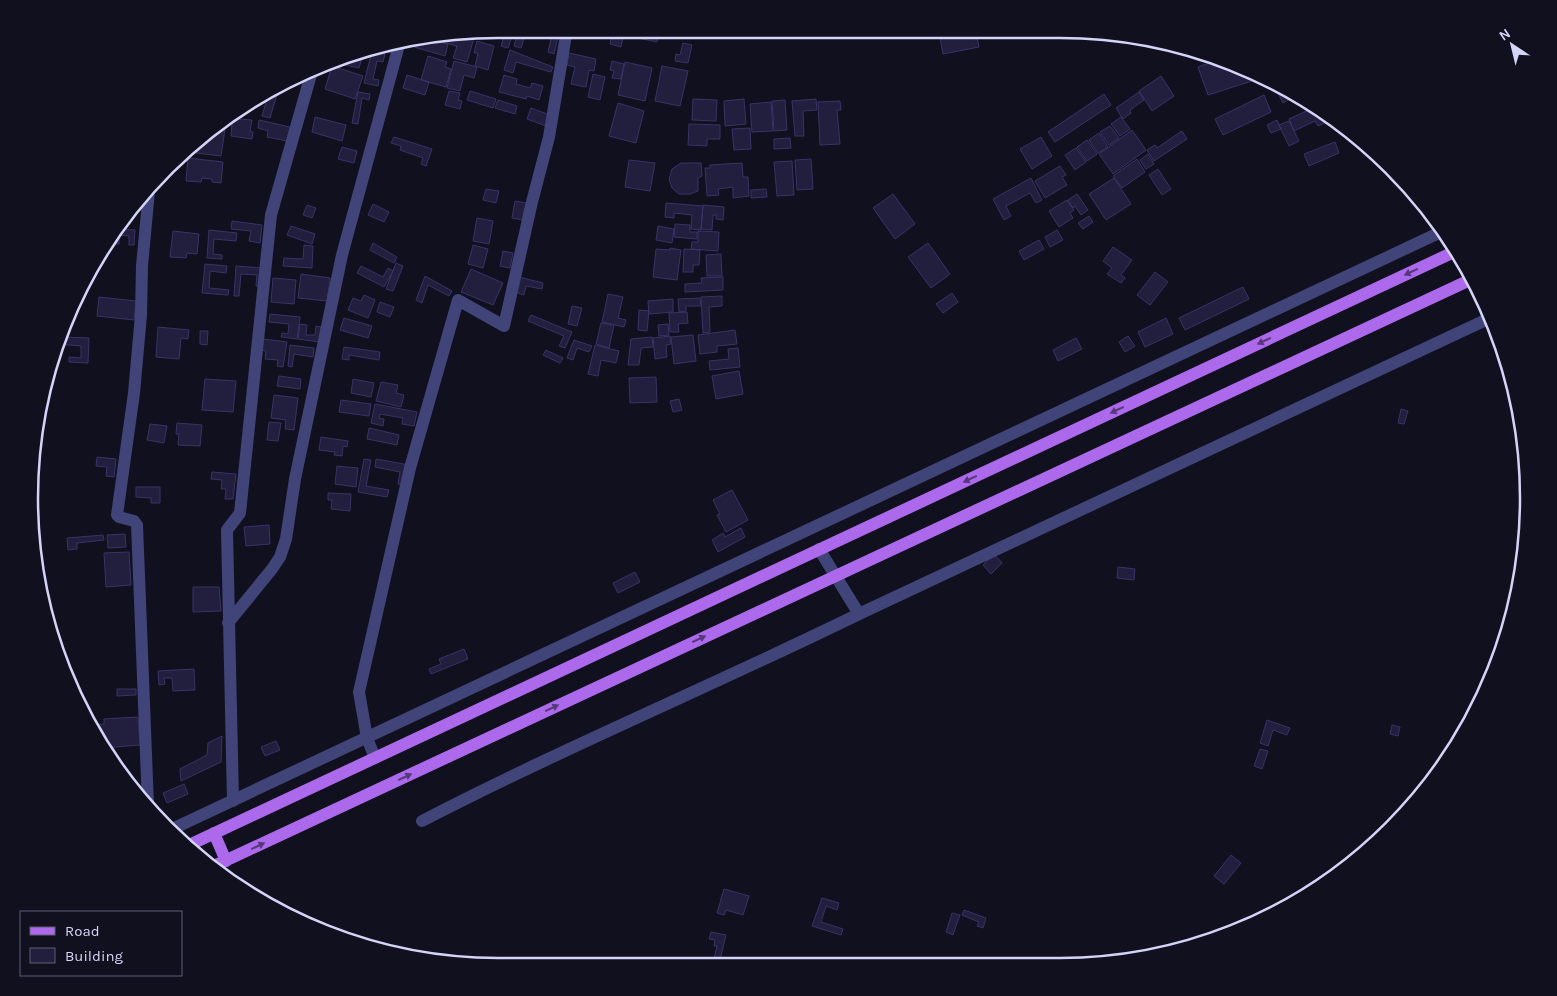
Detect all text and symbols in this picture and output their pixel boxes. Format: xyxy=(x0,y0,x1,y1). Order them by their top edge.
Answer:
north arrow xyxy=(1487,20,1537,70)
text: N xyxy=(1496,25,1514,45)
one-way arrow xyxy=(1404,268,1418,276)
one-way arrow xyxy=(1257,337,1271,345)
one-way arrow xyxy=(1110,406,1124,414)
one-way arrow xyxy=(963,475,977,483)
one-way arrow xyxy=(692,635,707,643)
one-way arrow xyxy=(545,704,559,712)
one-way arrow xyxy=(398,773,412,781)
one-way arrow xyxy=(251,842,265,850)
legend xyxy=(20,911,182,976)
text: Road xyxy=(65,922,100,940)
text: Building xyxy=(65,947,123,965)

